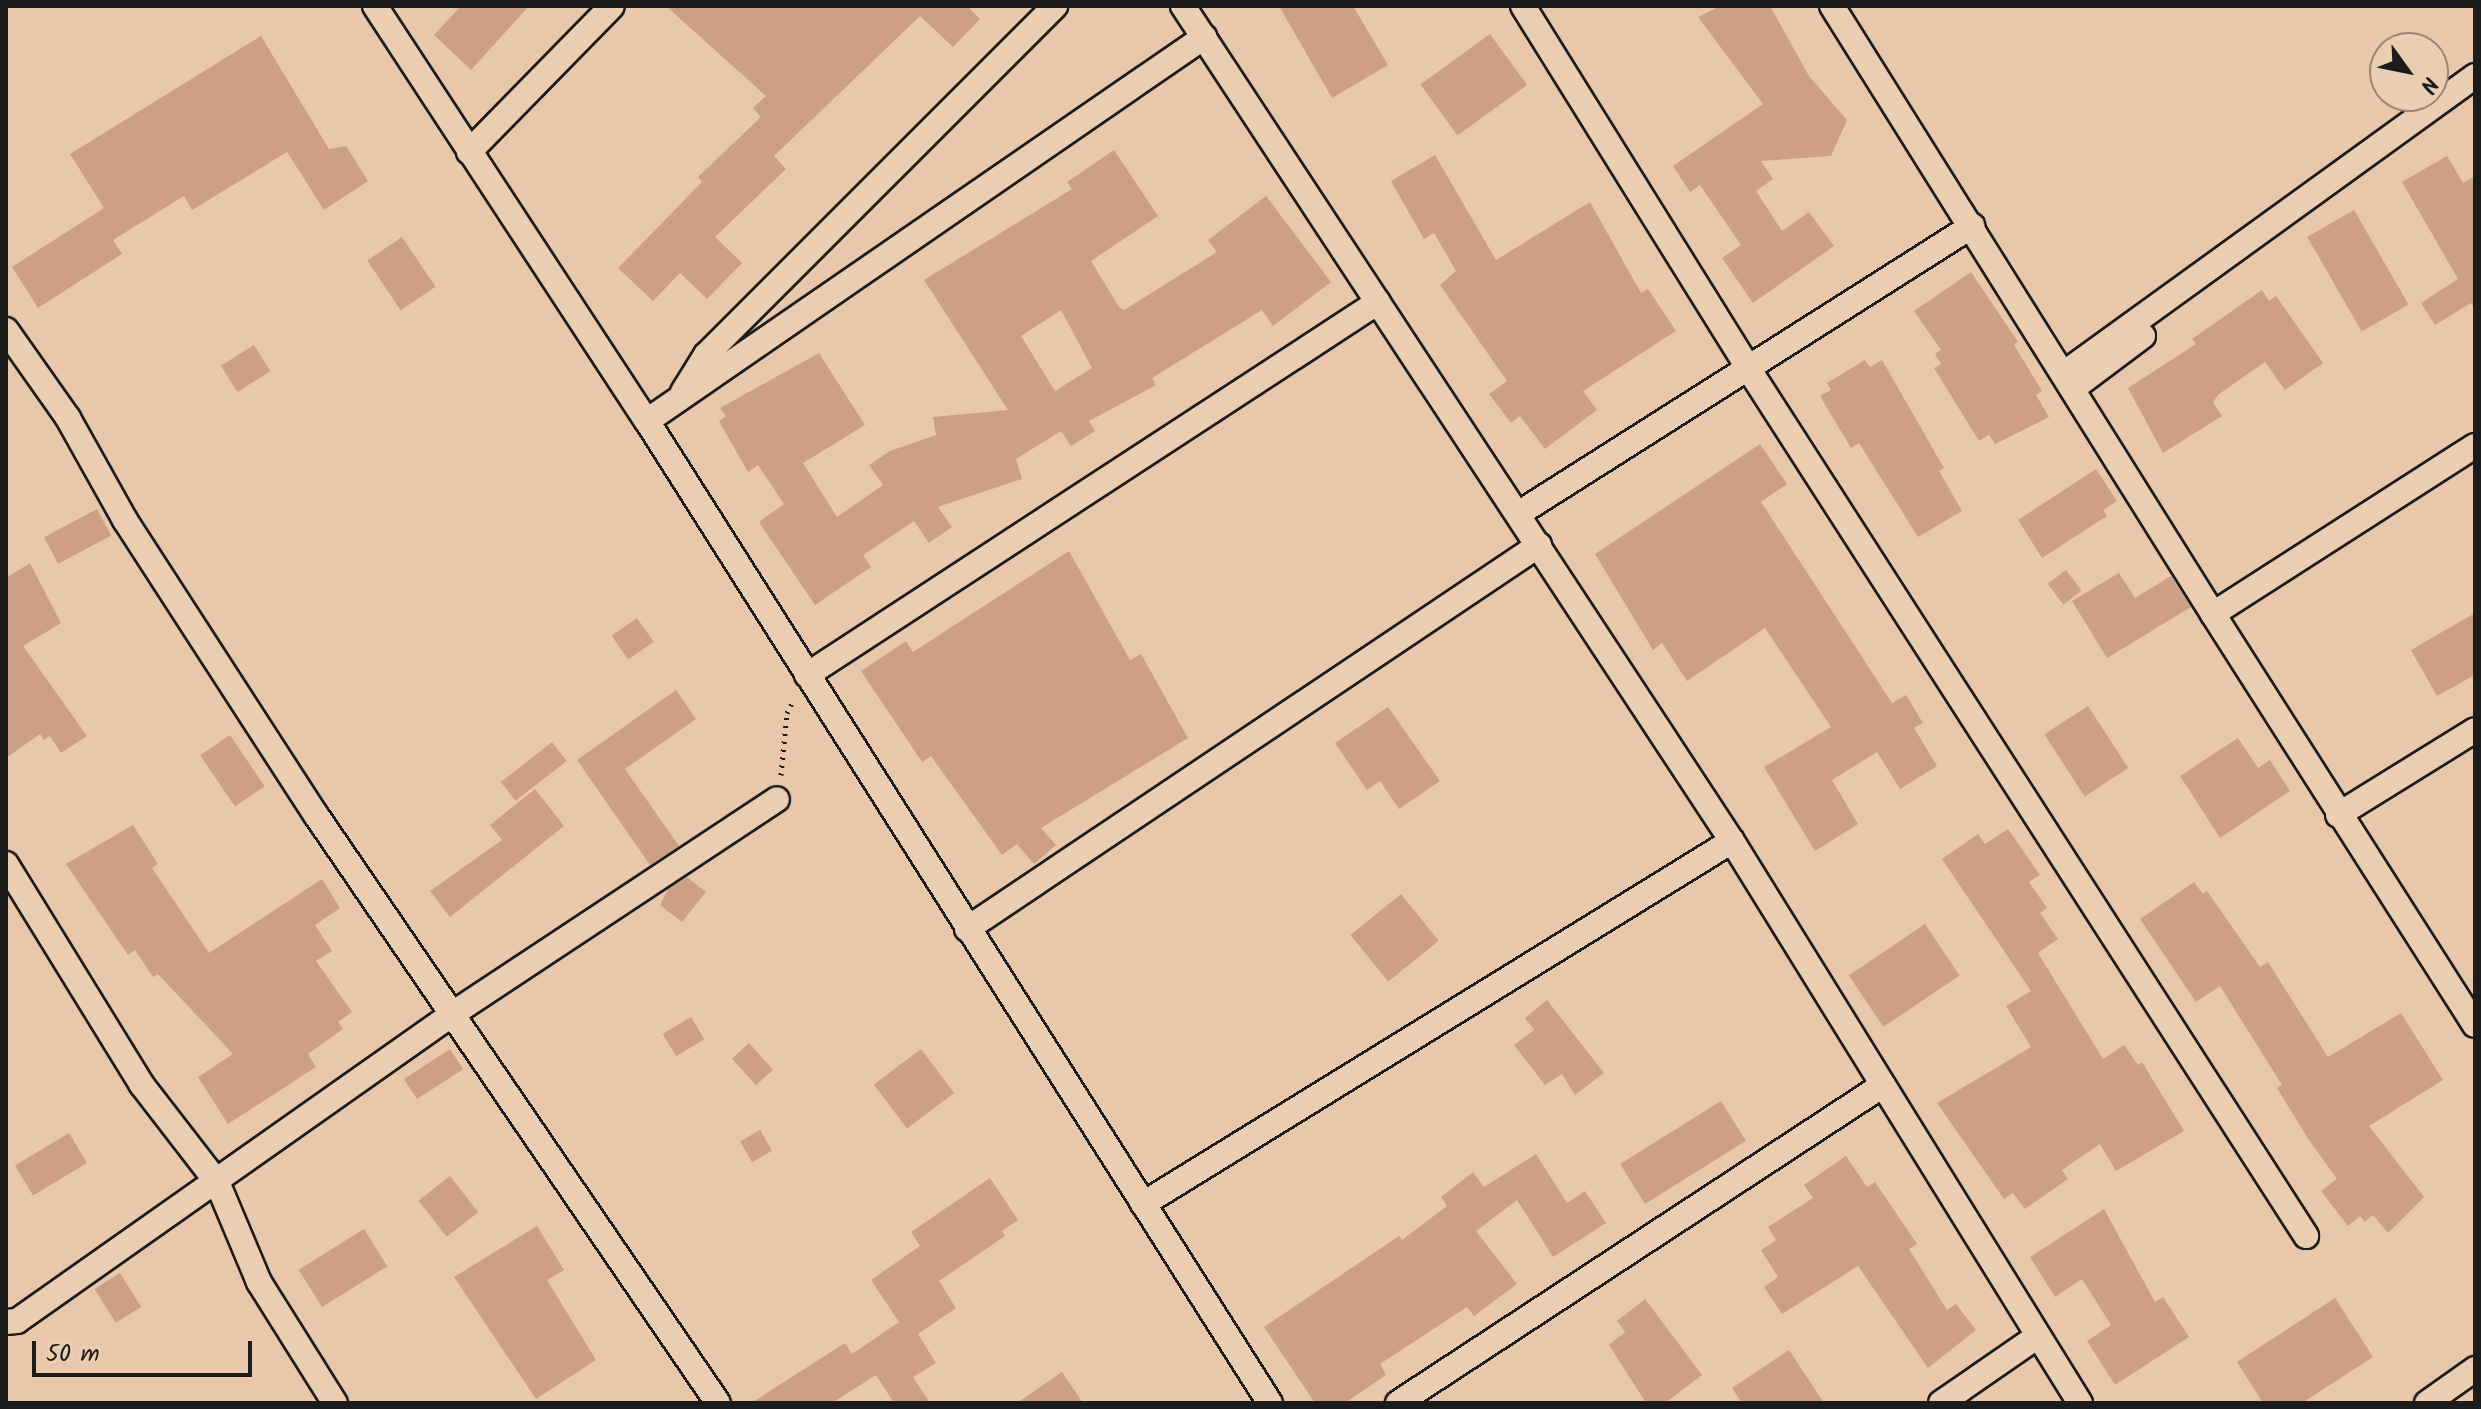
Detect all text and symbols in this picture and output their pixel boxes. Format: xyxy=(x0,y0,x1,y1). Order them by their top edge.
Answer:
north arrow xyxy=(2369,32,2449,112)
text: N xyxy=(2409,69,2446,100)
scale bar xyxy=(36,1325,256,1375)
text: 50 m xyxy=(46,1335,100,1374)

